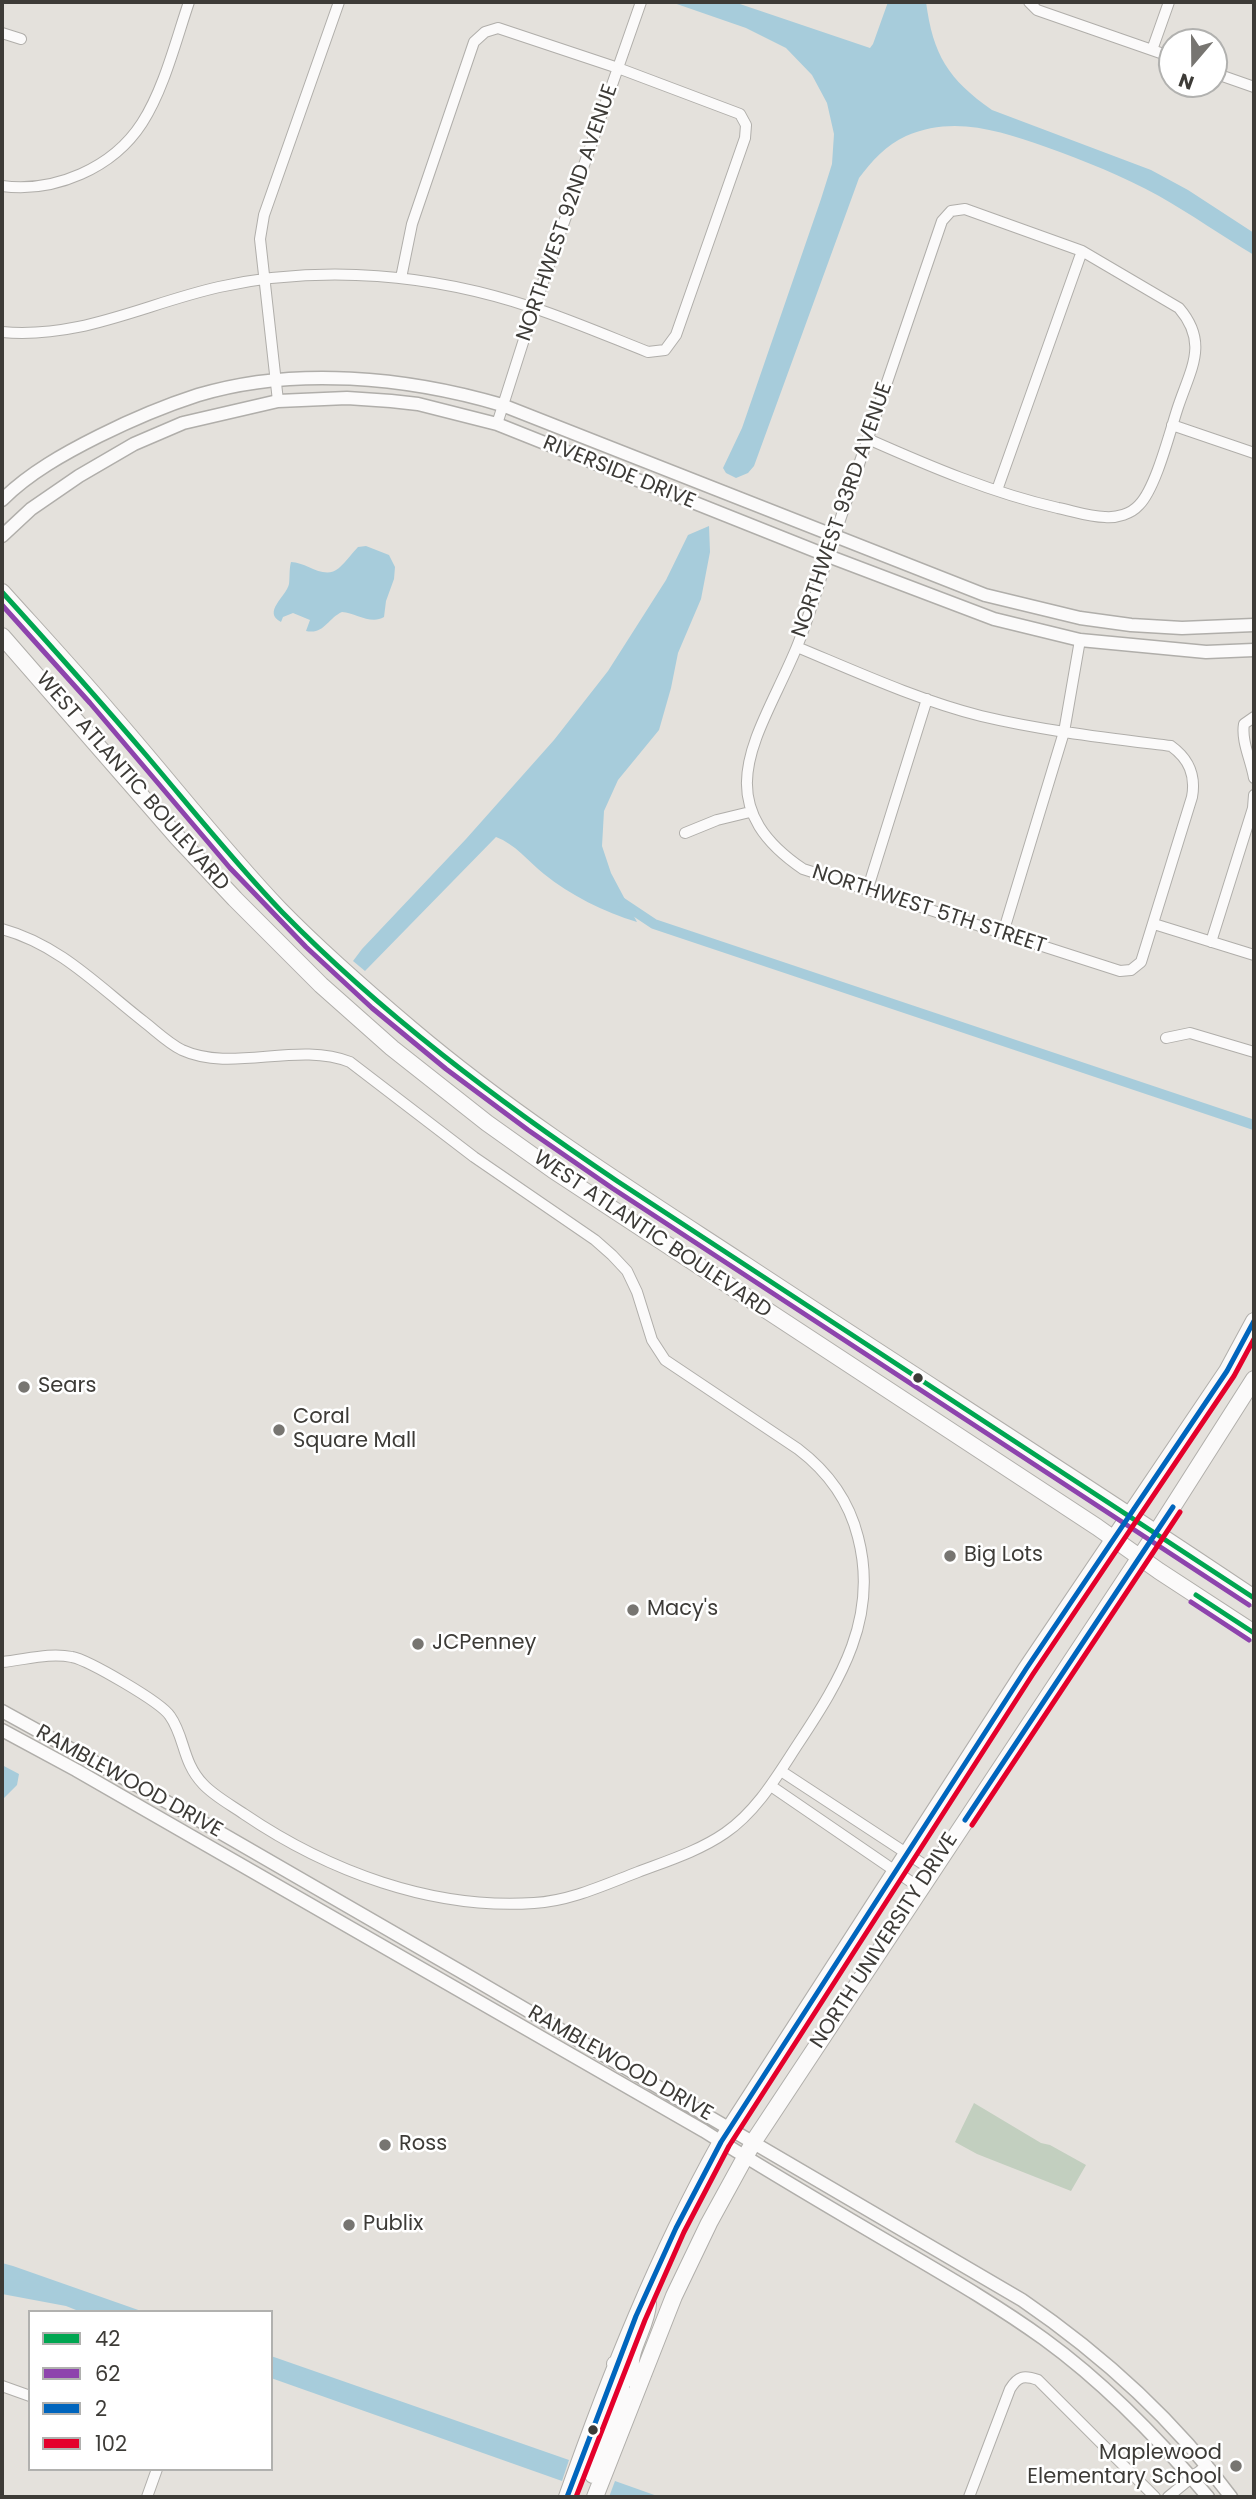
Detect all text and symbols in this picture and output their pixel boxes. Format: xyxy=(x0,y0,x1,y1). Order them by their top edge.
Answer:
north arrow xyxy=(1158,28,1228,98)
text: N xyxy=(1175,66,1198,96)
street label: NORTHWEST 92ND AVENUE xyxy=(512,81,624,345)
street label: NORTHWEST 93RD AVENUE xyxy=(787,379,899,641)
street label: RIVERSIDE DRIVE xyxy=(539,431,699,515)
street label: WEST ATLANTIC BOULEVARD xyxy=(30,667,234,897)
street label: NORTHWEST 5TH STREET xyxy=(809,860,1049,960)
street label: WEST ATLANTIC BOULEVARD xyxy=(528,1146,776,1324)
unlabelled marker xyxy=(911,1371,925,1385)
place label: Sears xyxy=(38,1374,96,1400)
marker: Sears xyxy=(16,1379,32,1395)
place label: Coral Square Mall xyxy=(293,1405,416,1455)
marker: Coral Square Mall xyxy=(271,1422,287,1438)
place label: Big Lots xyxy=(964,1543,1043,1569)
marker: Big Lots xyxy=(942,1548,958,1564)
place label: Macy's xyxy=(647,1597,718,1623)
marker: Macy's xyxy=(625,1602,641,1618)
place label: JCPenney xyxy=(432,1631,536,1657)
marker: JCPenney xyxy=(410,1636,426,1652)
street label: RAMBLEWOOD DRIVE xyxy=(31,1720,227,1844)
street label: NORTH UNIVERSITY DRIVE xyxy=(806,1829,964,2053)
street label: RAMBLEWOOD DRIVE xyxy=(523,2001,717,2127)
place label: Ross xyxy=(399,2132,447,2158)
marker: Ross xyxy=(377,2137,393,2153)
place label: Publix xyxy=(363,2212,423,2238)
marker: Publix xyxy=(341,2217,357,2233)
legend xyxy=(28,2310,273,2471)
text: 42 xyxy=(95,2324,120,2353)
text: 62 xyxy=(95,2359,120,2388)
text: 2 xyxy=(95,2394,107,2423)
unlabelled marker xyxy=(586,2423,600,2437)
text: 102 xyxy=(95,2429,127,2458)
place label: Maplewood Elementary School xyxy=(1027,2441,1222,2491)
marker: Maplewood Elementary School xyxy=(1228,2458,1244,2474)

